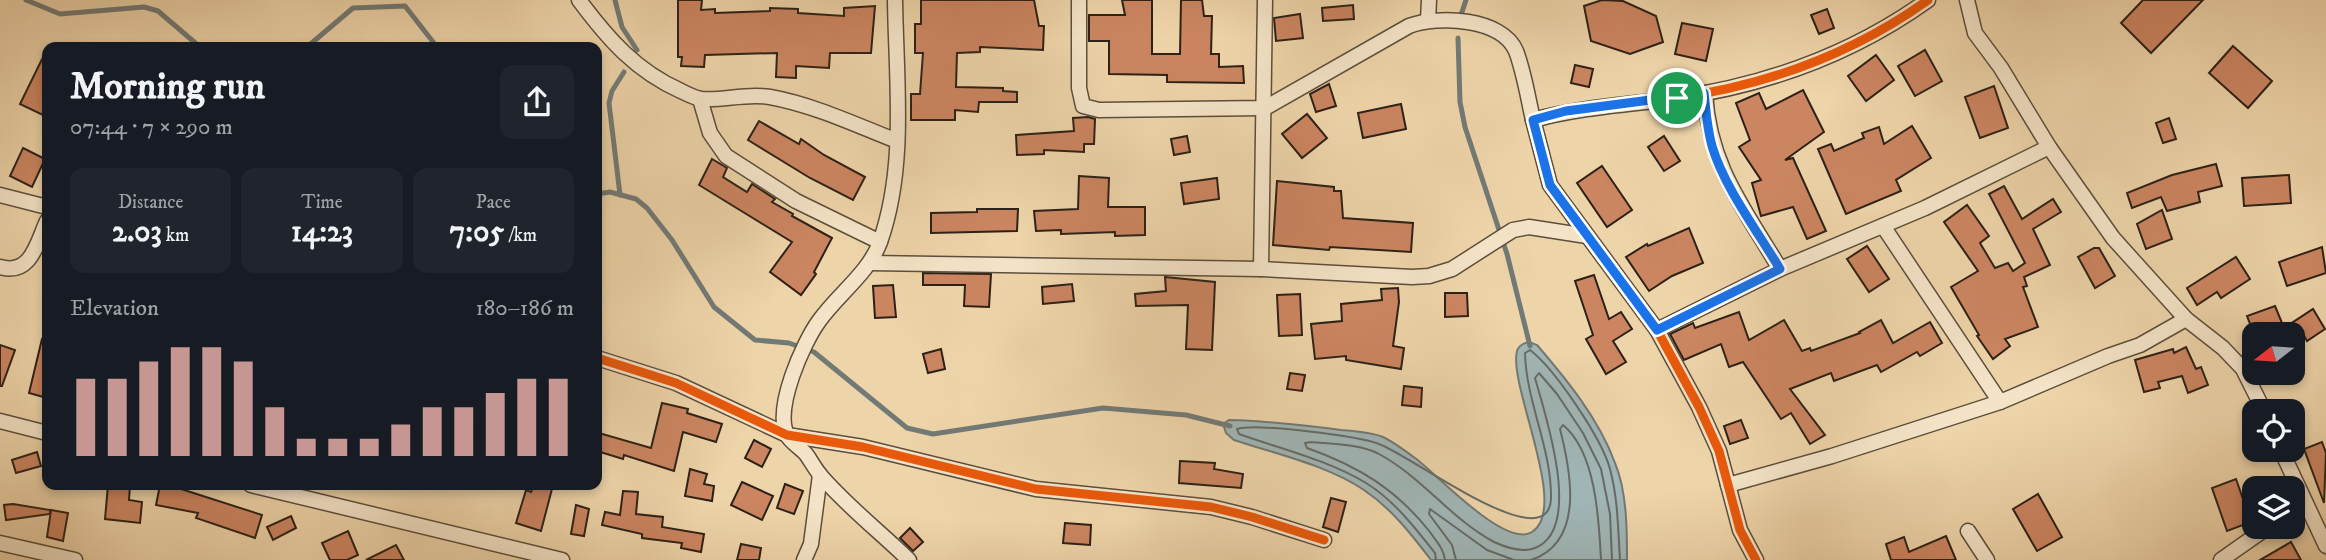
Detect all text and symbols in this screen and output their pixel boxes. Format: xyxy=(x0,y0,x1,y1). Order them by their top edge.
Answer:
text: Morning run xyxy=(70,63,265,111)
button: share xyxy=(500,65,574,139)
pin xyxy=(1647,68,1707,128)
icon: arrive xyxy=(1658,79,1696,117)
text: 07:44 · 7 × 290 m xyxy=(70,113,233,142)
text: Distance xyxy=(118,191,183,214)
text: Time xyxy=(301,191,343,214)
text: Pace xyxy=(476,191,511,214)
text: 2.03 xyxy=(112,214,162,251)
text: 14:23 xyxy=(291,214,353,251)
text: 7:05 xyxy=(450,214,504,251)
text: km xyxy=(162,224,189,247)
text: /km xyxy=(504,224,537,247)
text: Elevation xyxy=(70,294,159,323)
text: 180–186 m xyxy=(475,294,574,323)
north arrow xyxy=(2242,322,2305,385)
map controls xyxy=(2242,322,2305,539)
button: locate xyxy=(2242,399,2305,462)
button: layers xyxy=(2242,476,2305,539)

